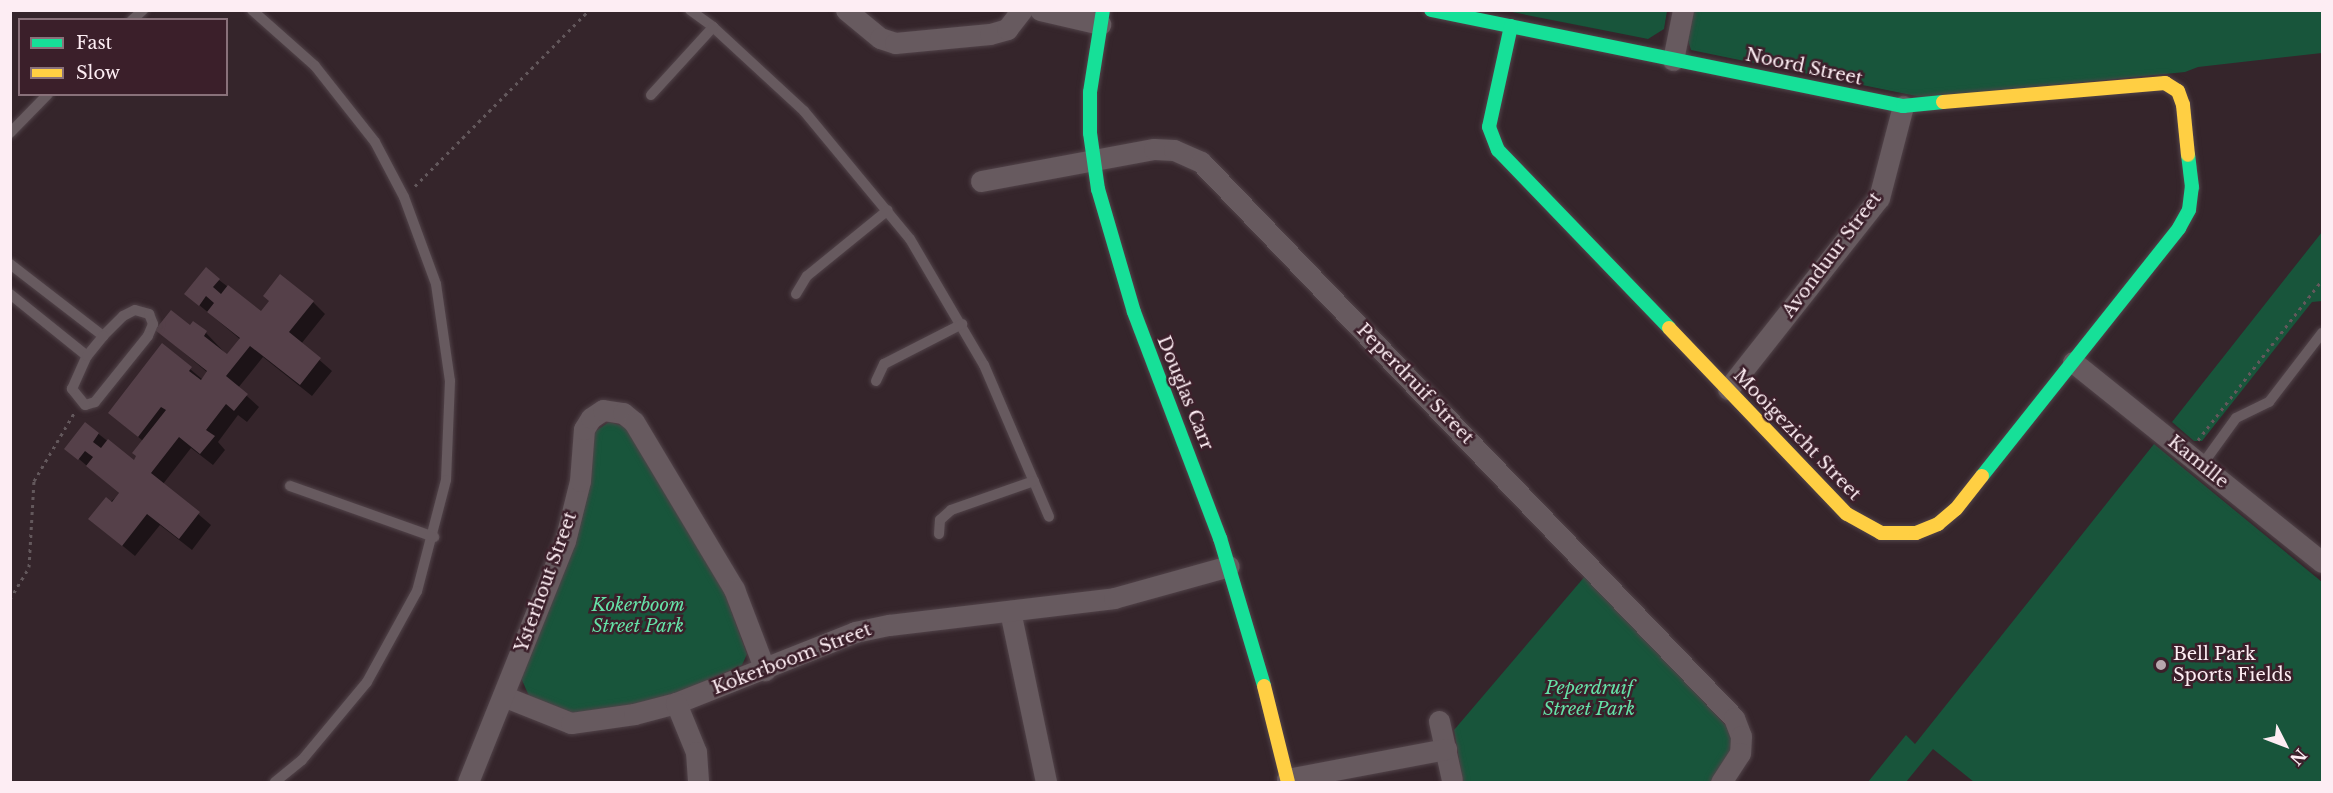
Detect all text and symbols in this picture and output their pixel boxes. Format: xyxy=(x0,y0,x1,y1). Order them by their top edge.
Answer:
legend xyxy=(18,18,228,96)
text: Fast xyxy=(76,32,112,54)
street label: Noord Street xyxy=(1744,44,1864,90)
text: Slow xyxy=(76,62,120,84)
street label: Avonduur Street xyxy=(1778,188,1886,322)
street label: Peperdruif Street xyxy=(1352,319,1478,449)
street label: Douglas Carr xyxy=(1152,333,1218,453)
street label: Mooigezicht Street xyxy=(1729,365,1865,505)
street label: Kamille xyxy=(2163,431,2233,493)
street label: Ysterhout Street xyxy=(511,509,581,655)
park label: Kokerboom Street Park xyxy=(591,595,685,638)
street label: Kokerboom Street xyxy=(709,619,875,699)
place label: Bell Park Sports Fields xyxy=(2173,644,2292,686)
marker: Bell Park Sports Fields xyxy=(2154,658,2168,672)
park label: Peperdruif Street Park xyxy=(1543,678,1635,720)
north arrow xyxy=(2255,715,2315,775)
text: N xyxy=(2286,745,2311,769)

